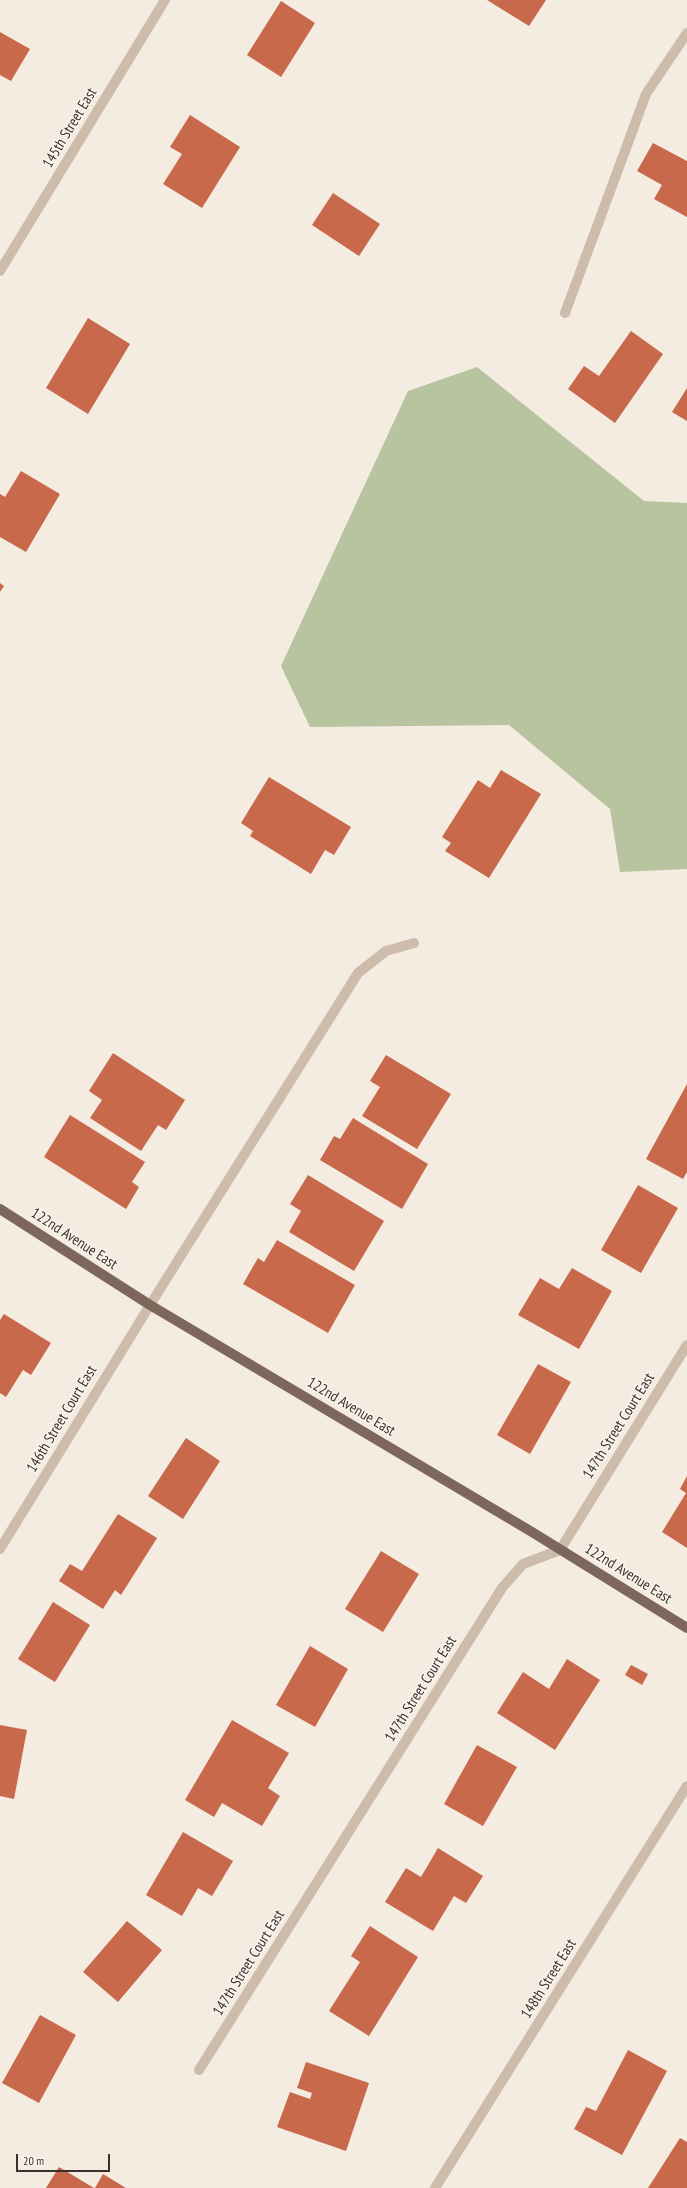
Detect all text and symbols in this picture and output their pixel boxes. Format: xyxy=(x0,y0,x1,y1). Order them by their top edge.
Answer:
street label: 145th Street East xyxy=(39,85,101,171)
street label: 122nd Avenue East xyxy=(27,1204,121,1274)
street label: 146th Street Court East xyxy=(23,1362,101,1476)
street label: 147th Street Court East xyxy=(579,1370,659,1482)
street label: 122nd Avenue East xyxy=(304,1374,398,1440)
street label: 122nd Avenue East xyxy=(581,1540,675,1608)
street label: 147th Street Court East xyxy=(381,1633,461,1745)
street label: 147th Street Court East xyxy=(209,1907,289,2019)
street label: 148th Street East xyxy=(518,1936,580,2022)
scale bar xyxy=(18,2146,112,2172)
text: 20 m xyxy=(23,2153,44,2168)

